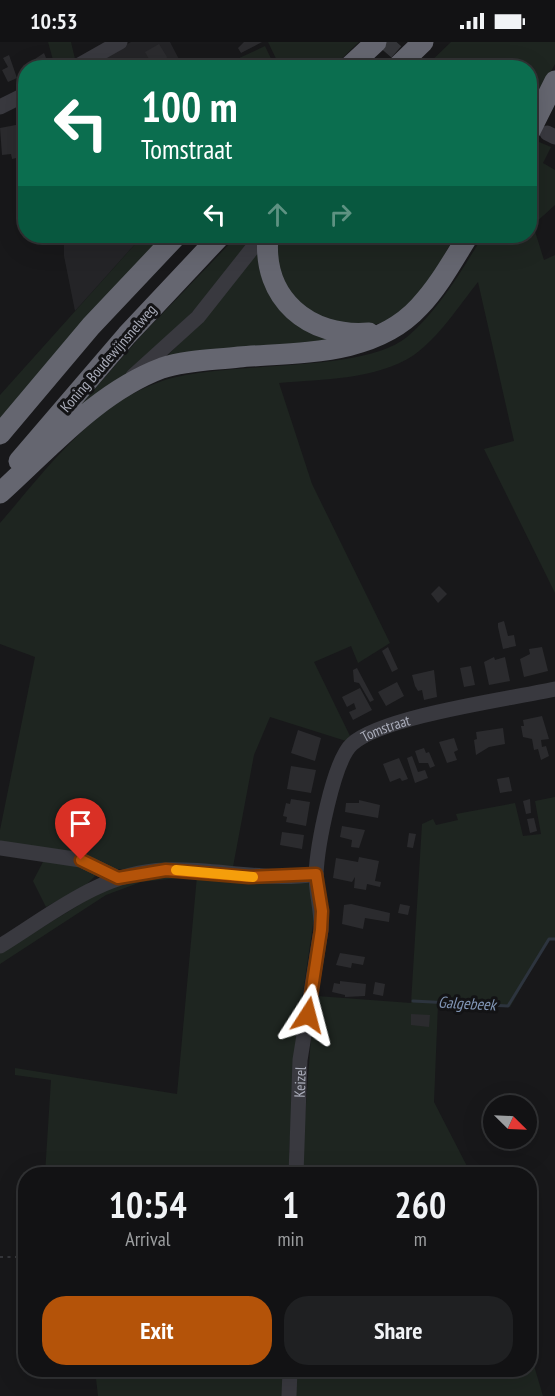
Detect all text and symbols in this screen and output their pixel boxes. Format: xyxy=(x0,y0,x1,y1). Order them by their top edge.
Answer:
text: 10:53 xyxy=(30,7,78,35)
text: 100 m xyxy=(141,79,238,134)
icon: left xyxy=(42,84,120,162)
text: Tomstraat xyxy=(141,132,233,166)
icon: left xyxy=(198,198,231,231)
icon: ahead xyxy=(261,198,294,231)
icon: right xyxy=(324,198,357,231)
street label: Koning Boudewijnsnelweg xyxy=(56,300,160,416)
street label: Tomstraat xyxy=(357,710,412,746)
pin xyxy=(55,798,106,860)
icon: arrive xyxy=(64,807,97,840)
position arrow xyxy=(276,983,340,1047)
water label: Galgebeek xyxy=(438,992,498,1015)
street label: Keizel xyxy=(289,1066,309,1098)
north arrow xyxy=(483,1095,537,1149)
map controls xyxy=(483,1095,537,1149)
text: 10:54 xyxy=(109,1181,187,1228)
text: 1 xyxy=(282,1181,299,1228)
text: 260 xyxy=(395,1181,446,1228)
text: Arrival xyxy=(125,1226,170,1252)
text: min xyxy=(278,1226,304,1252)
text: m xyxy=(414,1226,427,1252)
button: Exit xyxy=(42,1296,272,1365)
button: Share xyxy=(284,1296,513,1365)

